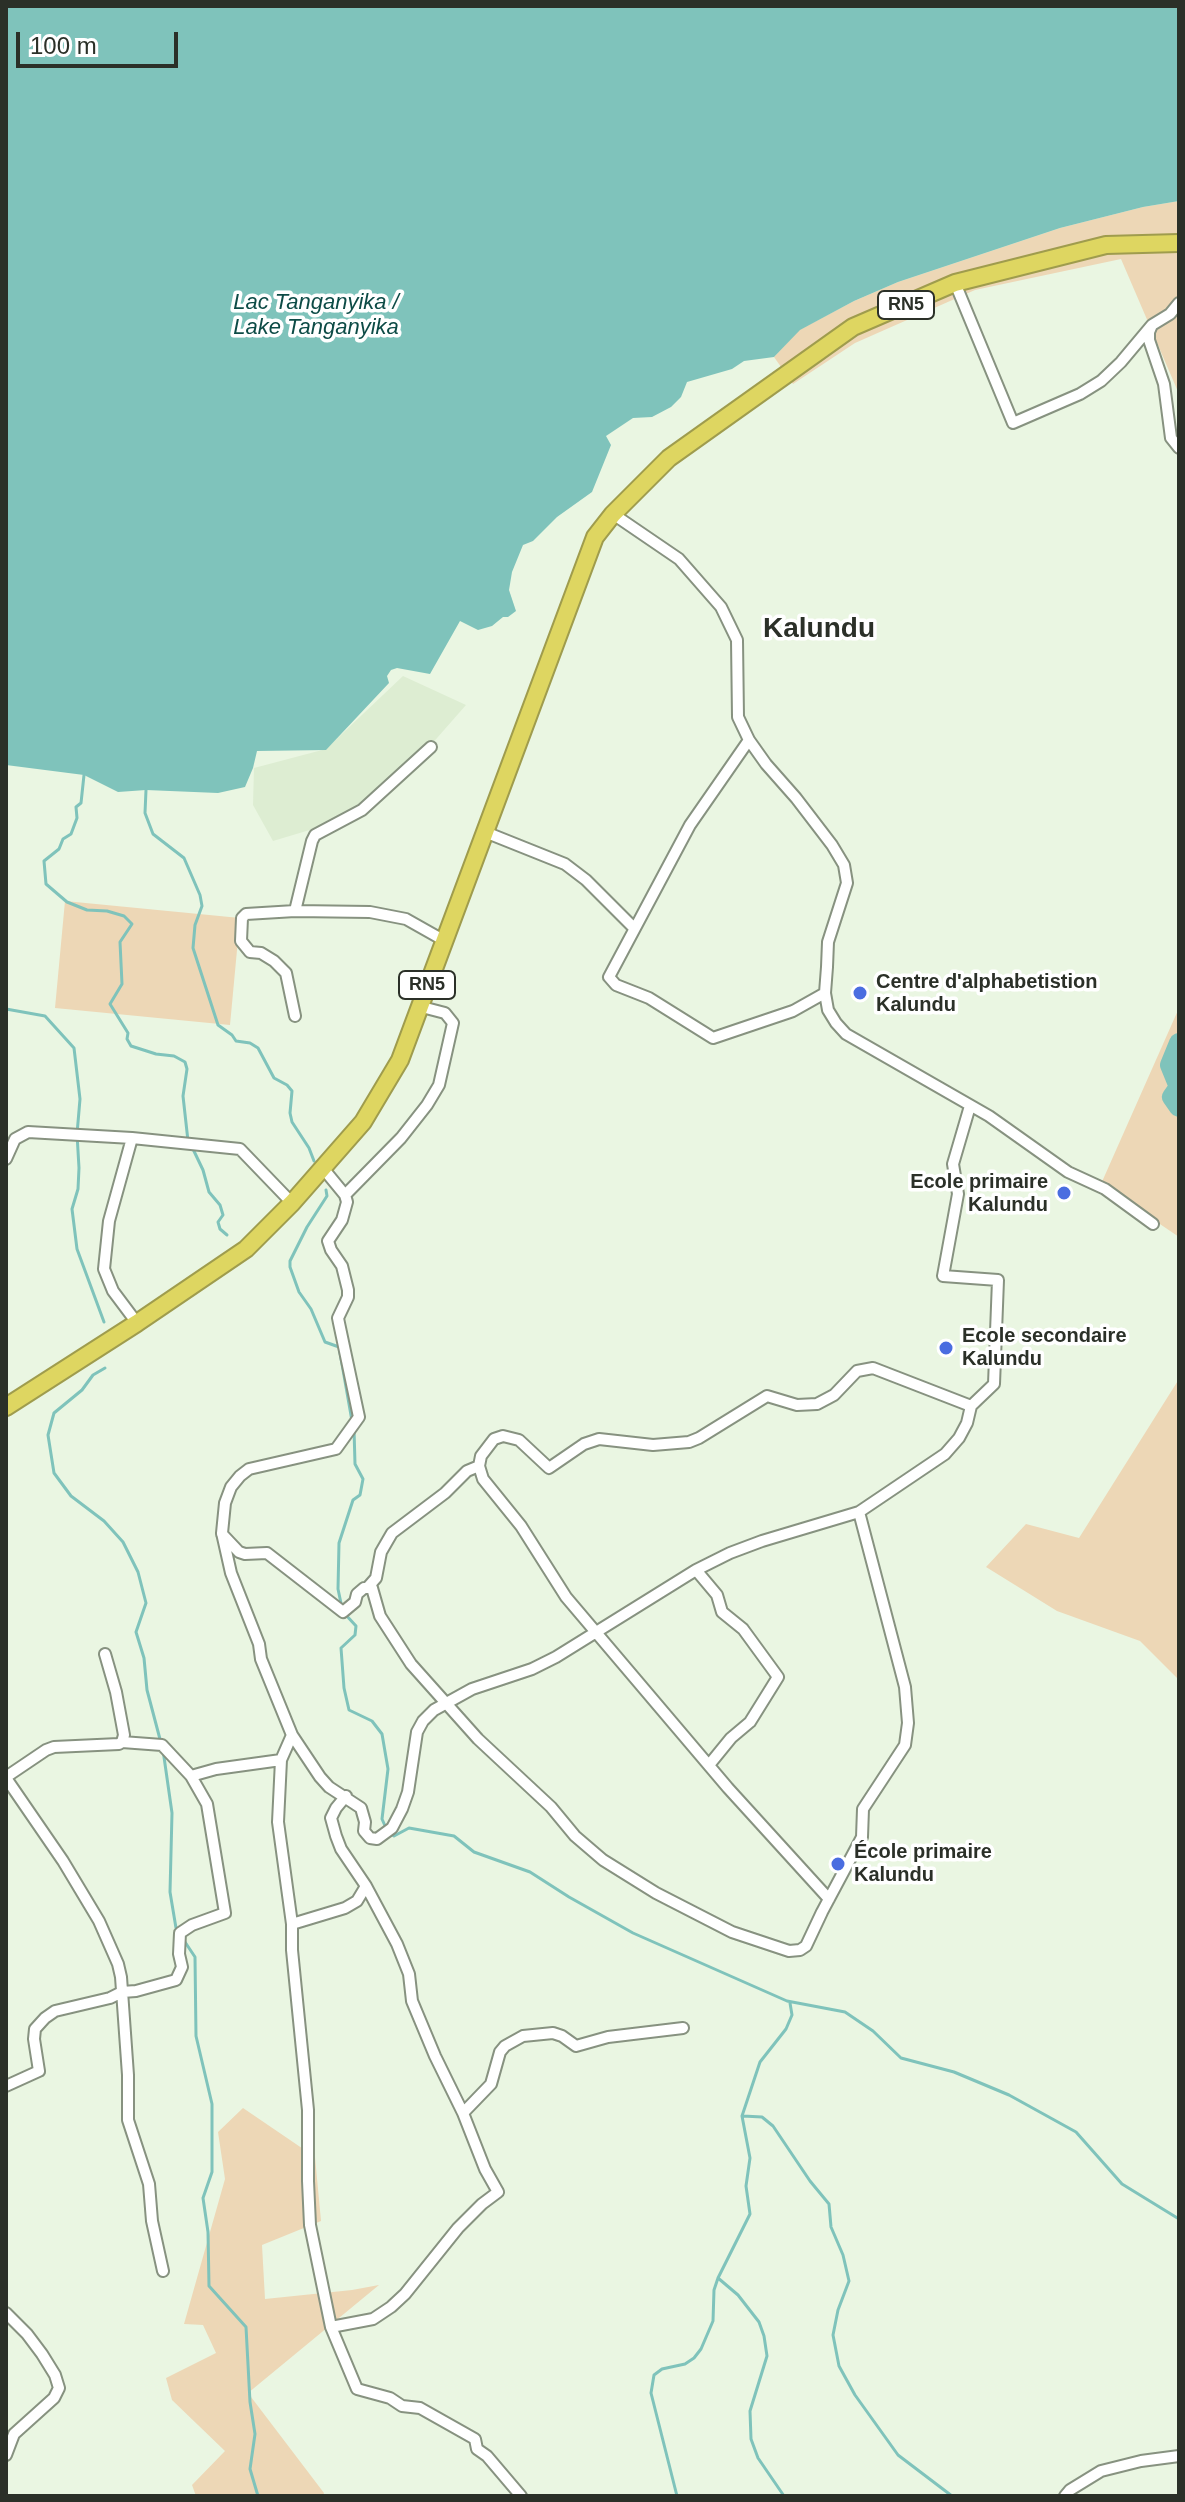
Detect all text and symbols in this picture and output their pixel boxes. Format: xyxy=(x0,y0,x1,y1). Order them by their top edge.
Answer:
scale bar xyxy=(20,16,182,66)
text: 100 m xyxy=(30,32,97,59)
water label: Lac Tanganyika / Lake Tanganyika xyxy=(233,290,399,342)
road number: RN5 xyxy=(878,291,934,319)
district label: Kalundu xyxy=(763,612,875,646)
place label: Centre d'alphabetistion Kalundu xyxy=(876,970,1097,1017)
road number: RN5 xyxy=(399,971,455,999)
marker: Centre d'alphabetistion Kalundu xyxy=(851,984,869,1002)
place label: Ecole primaire Kalundu xyxy=(910,1170,1048,1217)
marker: Ecole primaire Kalundu xyxy=(1055,1184,1073,1202)
place label: Ecole secondaire Kalundu xyxy=(962,1324,1127,1371)
marker: Ecole secondaire Kalundu xyxy=(937,1339,955,1357)
place label: École primaire Kalundu xyxy=(854,1840,992,1887)
marker: École primaire Kalundu xyxy=(829,1855,847,1873)

